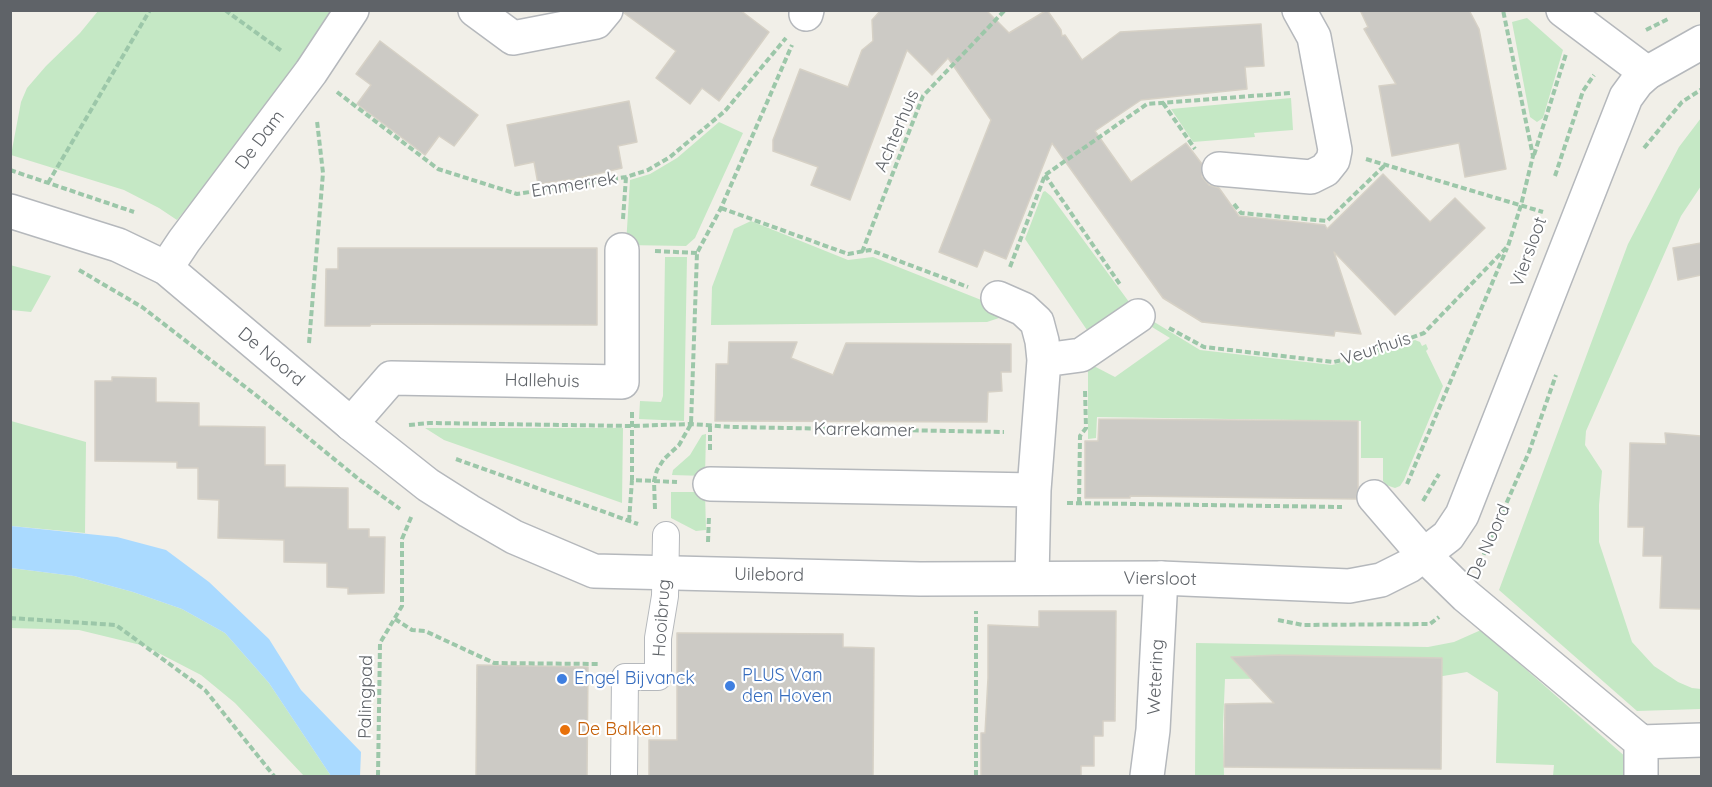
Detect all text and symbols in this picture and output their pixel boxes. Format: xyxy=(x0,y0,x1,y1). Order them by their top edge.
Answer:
street label: Achterhuis xyxy=(870,87,924,175)
street label: De Dam xyxy=(231,106,289,174)
street label: Emmerrek xyxy=(530,168,618,202)
street label: Viersloot xyxy=(1506,214,1552,290)
street label: De Noord xyxy=(233,323,309,391)
street label: Veurhuis xyxy=(1339,328,1413,370)
street label: Hallehuis xyxy=(504,370,580,392)
street label: Karrekamer xyxy=(813,418,915,442)
street label: De Noord xyxy=(1463,501,1515,583)
street label: Uilebord xyxy=(734,564,804,586)
street label: Viersloot xyxy=(1123,568,1197,590)
street label: Hooibrug xyxy=(649,578,675,658)
street label: Wetering xyxy=(1143,639,1169,715)
street label: Palingpad xyxy=(354,655,378,739)
place label: PLUS Van den Hoven xyxy=(742,665,832,708)
place label: Engel Bijvanck xyxy=(574,668,695,690)
marker: Engel Bijvanck xyxy=(555,672,569,686)
marker: PLUS Van den Hoven xyxy=(723,679,737,693)
place label: De Balken xyxy=(577,719,662,741)
marker: De Balken xyxy=(558,723,572,737)

